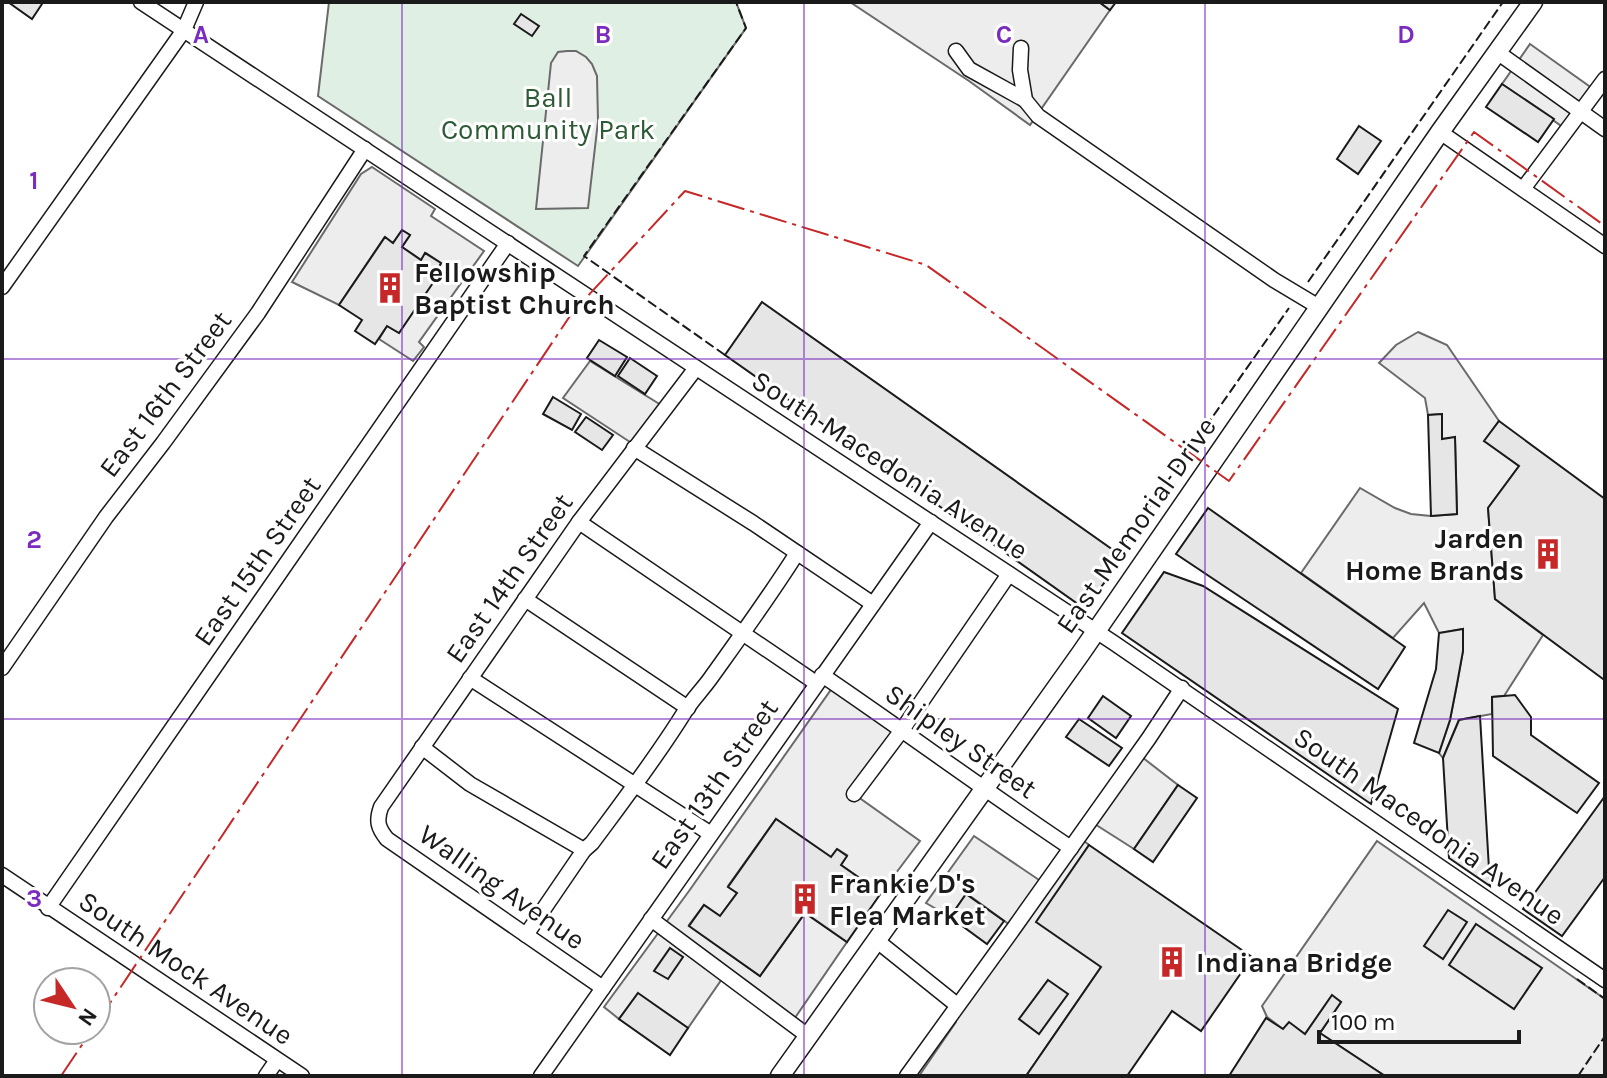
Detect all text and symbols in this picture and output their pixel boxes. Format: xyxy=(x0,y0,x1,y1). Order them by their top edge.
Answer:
text: A xyxy=(193,19,209,50)
text: B xyxy=(595,19,611,50)
text: C xyxy=(996,19,1012,50)
text: D xyxy=(1397,19,1415,50)
park label: Ball Community Park xyxy=(441,81,655,146)
text: 1 xyxy=(29,165,39,196)
place label: Fellowship Baptist Church xyxy=(414,256,615,321)
building icon: Fellowship Baptist Church xyxy=(373,271,407,305)
street label: East 16th Street xyxy=(92,304,238,484)
street label: South Macedonia Avenue xyxy=(746,363,1034,567)
street label: East Memorial Drive xyxy=(1049,411,1223,639)
street label: East 15th Street xyxy=(186,470,328,652)
street label: East 14th Street xyxy=(438,487,580,669)
place label: Jarden Home Brands xyxy=(1345,522,1524,587)
text: 2 xyxy=(26,524,42,555)
building icon: Jarden Home Brands xyxy=(1531,537,1565,571)
street label: Shipley Street xyxy=(879,677,1043,805)
street label: East 13th Street xyxy=(643,693,785,875)
street label: South Macedonia Avenue xyxy=(1287,720,1571,932)
street label: Walling Avenue xyxy=(413,818,591,956)
place label: Frankie D's Flea Market xyxy=(829,867,985,932)
building icon: Frankie D's Flea Market xyxy=(788,882,822,916)
text: 3 xyxy=(26,883,42,914)
street label: South Mock Avenue xyxy=(73,884,299,1052)
building icon: Indiana Bridge xyxy=(1155,945,1189,979)
place label: Indiana Bridge xyxy=(1196,946,1392,979)
north arrow xyxy=(32,966,112,1046)
scale bar xyxy=(1319,994,1519,1044)
text: N xyxy=(72,1003,103,1031)
text: 100 m xyxy=(1331,1008,1396,1036)

